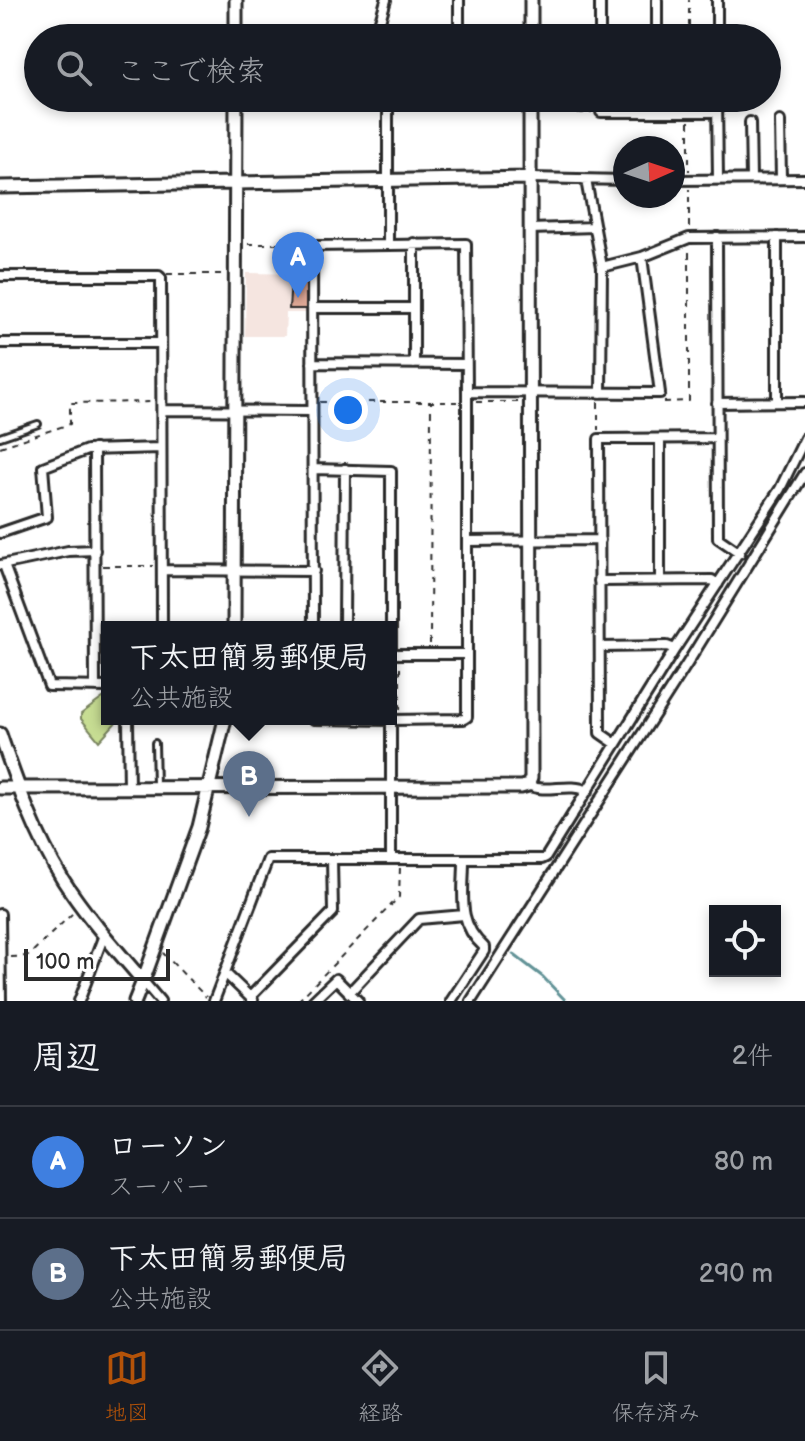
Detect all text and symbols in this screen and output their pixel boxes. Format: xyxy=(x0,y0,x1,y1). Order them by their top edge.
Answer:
search box xyxy=(24,24,781,112)
icon: search xyxy=(52,46,96,90)
text: ここで検索 xyxy=(116,54,266,90)
north arrow xyxy=(613,136,685,208)
pin: A xyxy=(272,232,324,298)
your location xyxy=(328,390,368,430)
popup xyxy=(101,621,397,725)
text: 下太田簡易郵便局 xyxy=(129,640,369,676)
text: 公共施設 xyxy=(129,683,233,714)
pin: B xyxy=(223,751,275,817)
map controls xyxy=(709,905,781,977)
button: locate xyxy=(709,905,781,977)
scale bar xyxy=(24,945,170,981)
text: 100 m xyxy=(36,949,95,976)
text: 周辺 xyxy=(32,1037,100,1078)
text: 2件 xyxy=(732,1041,773,1072)
text: ローソン xyxy=(108,1129,228,1165)
text: A xyxy=(50,1147,66,1178)
text: 80 m xyxy=(714,1147,773,1178)
text: スーパー xyxy=(108,1172,211,1203)
text: 下太田簡易郵便局 xyxy=(108,1241,348,1277)
text: B xyxy=(49,1259,67,1290)
text: 290 m xyxy=(699,1259,773,1290)
text: 公共施設 xyxy=(108,1284,212,1315)
tab: 地図 xyxy=(105,1346,149,1427)
tab: 経路 xyxy=(358,1346,402,1427)
tab: 保存済み xyxy=(612,1346,700,1427)

